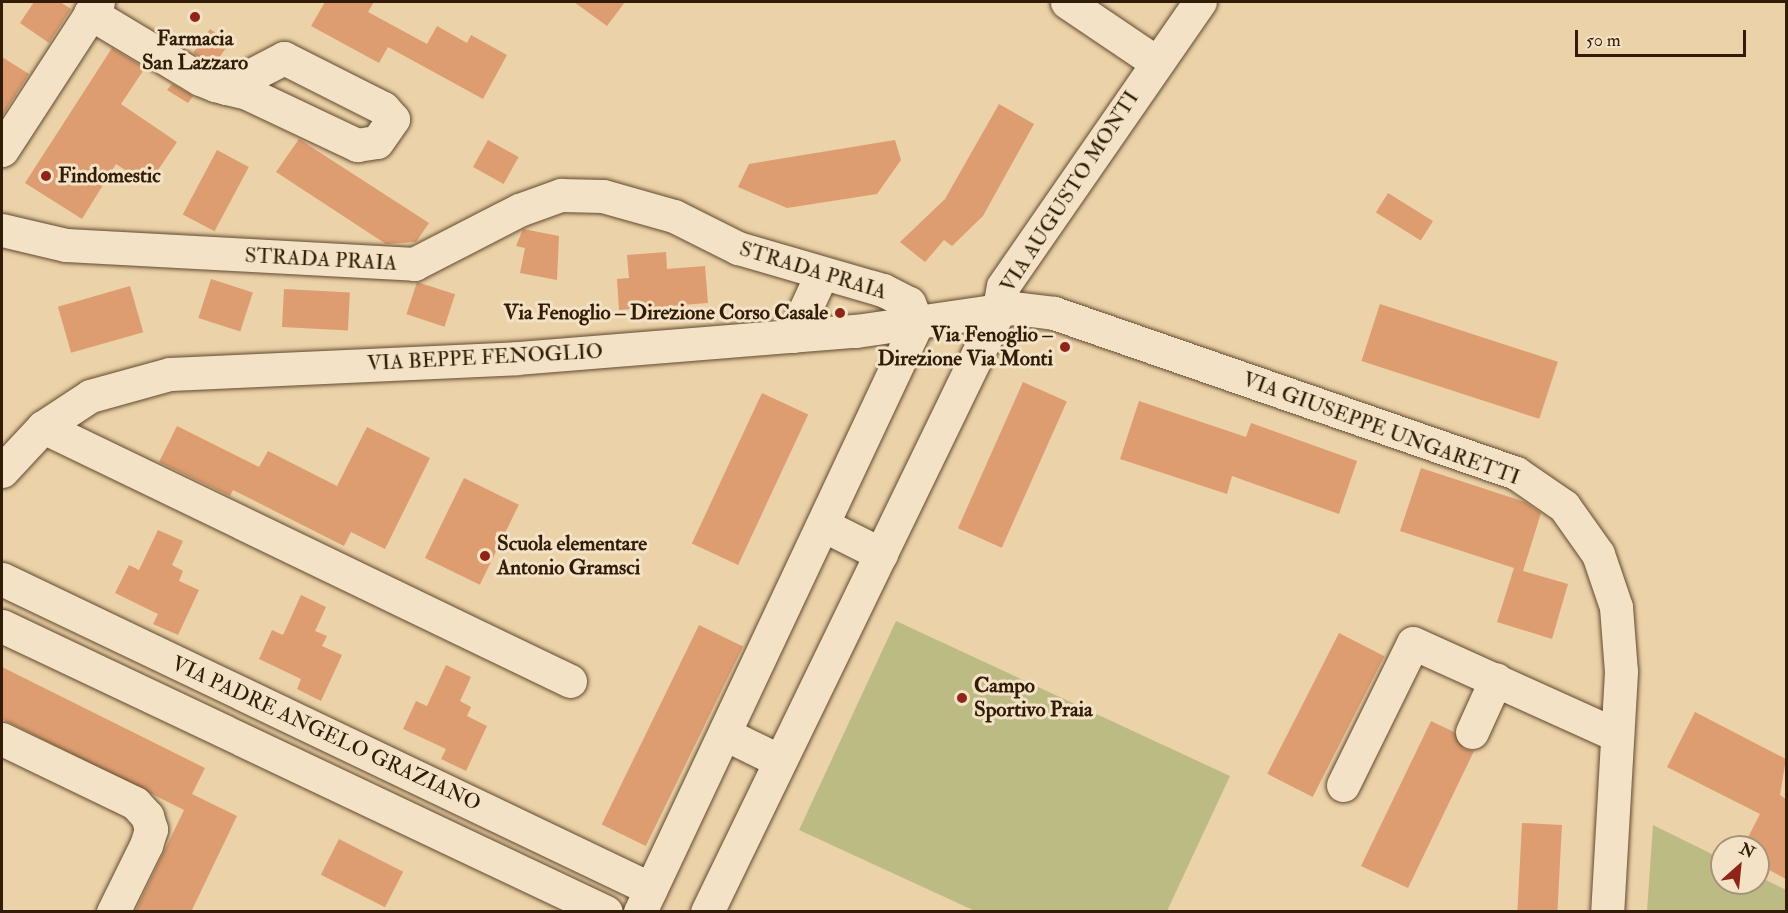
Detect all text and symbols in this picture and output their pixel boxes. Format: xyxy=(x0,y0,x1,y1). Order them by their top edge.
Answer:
marker: Farmacia San Lazzaro xyxy=(188,10,202,24)
scale bar xyxy=(1578,18,1749,56)
place label: Farmacia San Lazzaro xyxy=(142,26,248,76)
text: 50 m xyxy=(1586,29,1621,52)
street label: VIA AUGUSTO MONTI xyxy=(995,87,1145,297)
place label: Findomestic xyxy=(58,163,161,189)
marker: Findomestic xyxy=(39,169,53,183)
street label: STRADA PRAIA xyxy=(736,237,890,305)
street label: STRADA PRAIA xyxy=(244,243,398,277)
place label: Via Fenoglio – Direzione Corso Casale xyxy=(504,300,828,326)
marker: Via Fenoglio – Direzione Corso Casale xyxy=(833,306,847,320)
place label: Via Fenoglio – Direzione Via Monti xyxy=(877,322,1053,372)
street label: VIA BEPPE FENOGLIO xyxy=(366,339,604,377)
marker: Via Fenoglio – Direzione Via Monti xyxy=(1058,340,1072,354)
street label: VIA GIUSEPPE UNGARETTI xyxy=(1239,367,1523,491)
place label: Scuola elementare Antonio Gramsci xyxy=(497,531,647,581)
marker: Scuola elementare Antonio Gramsci xyxy=(478,549,492,563)
street label: VIA PADRE ANGELO GRAZIANO xyxy=(167,651,485,817)
place label: Campo Sportivo Praia xyxy=(974,673,1093,723)
marker: Campo Sportivo Praia xyxy=(955,691,969,705)
north arrow xyxy=(1710,835,1770,895)
text: N xyxy=(1736,839,1758,863)

